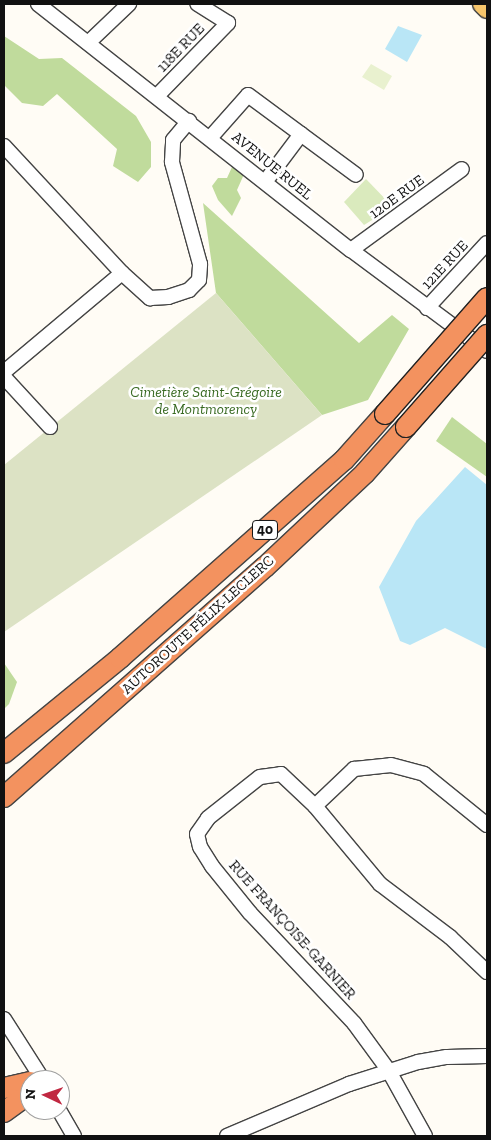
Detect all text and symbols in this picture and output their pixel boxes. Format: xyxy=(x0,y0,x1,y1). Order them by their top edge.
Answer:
street label: 118E RUE xyxy=(154,20,208,76)
street label: AVENUE RUEL xyxy=(228,128,316,204)
street label: 120E RUE xyxy=(366,171,428,223)
street label: 121E RUE xyxy=(418,237,472,293)
park label: Cimetière Saint-Grégoire de Montmorency xyxy=(130,383,282,418)
road number: 40 xyxy=(251,518,279,542)
street label: AUTOROUTE FÉLIX-LECLERC xyxy=(118,552,278,698)
street label: RUE FRANÇOISE-GARNIER xyxy=(225,857,359,1003)
north arrow xyxy=(20,1070,70,1120)
text: N xyxy=(22,1088,39,1100)

